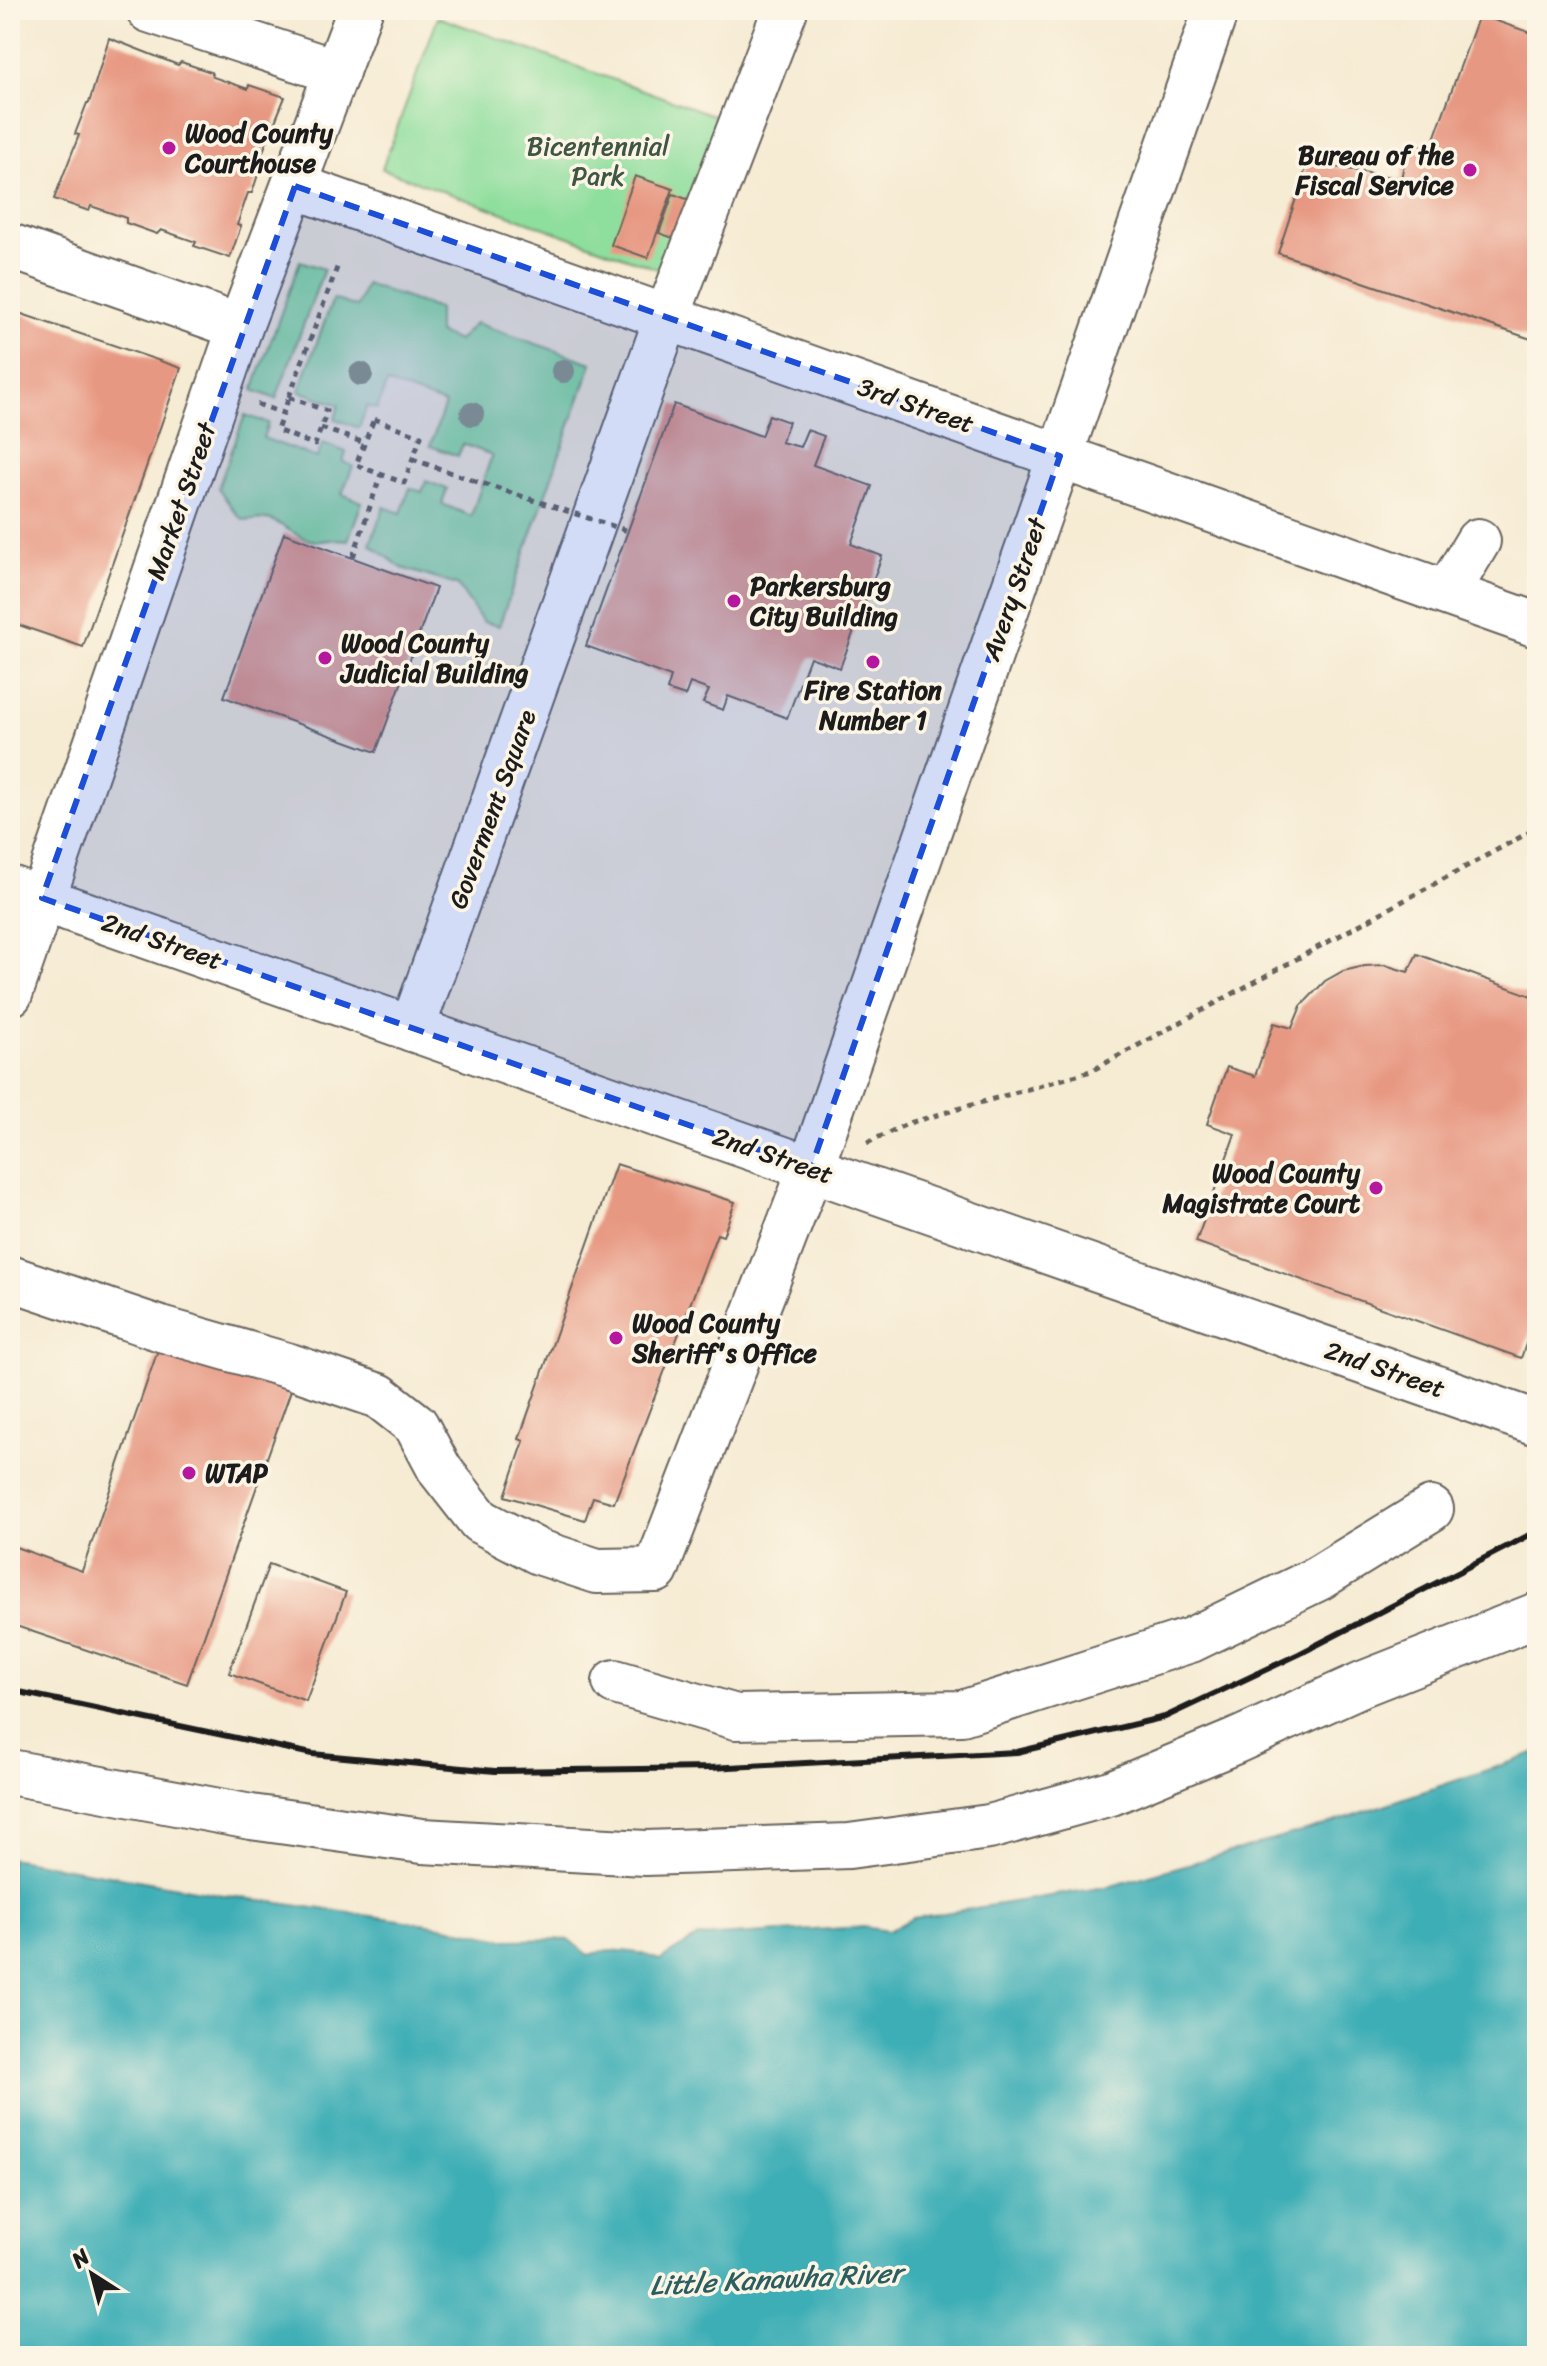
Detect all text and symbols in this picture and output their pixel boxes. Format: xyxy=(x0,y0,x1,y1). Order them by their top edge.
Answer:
place label: Wood County Courthouse xyxy=(184,110,333,186)
park label: Bicentennial Park xyxy=(527,123,670,199)
place label: Bureau of the Fiscal Service xyxy=(1294,132,1455,208)
marker: Wood County Courthouse xyxy=(160,139,178,157)
marker: Bureau of the Fiscal Service xyxy=(1461,161,1479,179)
street label: 3rd Street xyxy=(851,364,981,446)
street label: Market Street xyxy=(133,415,230,586)
street label: Avery Street xyxy=(968,510,1060,668)
place label: Parkersburg City Building xyxy=(749,563,898,639)
marker: Parkersburg City Building xyxy=(725,592,743,610)
place label: Wood County Judicial Building xyxy=(339,620,528,696)
marker: Wood County Judicial Building xyxy=(316,649,334,667)
marker: Fire Station Number 1 xyxy=(864,653,882,671)
place label: Fire Station Number 1 xyxy=(803,667,942,743)
street label: Goverment Square xyxy=(435,702,550,915)
street label: 2nd Street xyxy=(95,899,229,983)
street label: 2nd Street xyxy=(706,1113,840,1197)
place label: Wood County Magistrate Court xyxy=(1161,1150,1361,1226)
marker: Wood County Magistrate Court xyxy=(1367,1179,1385,1197)
place label: Wood County Sheriff's Office xyxy=(631,1300,817,1376)
street label: 2nd Street xyxy=(1318,1327,1452,1411)
marker: Wood County Sheriff's Office xyxy=(607,1329,625,1347)
place label: WTAP xyxy=(205,1450,269,1496)
marker: WTAP xyxy=(180,1464,198,1482)
north arrow xyxy=(52,2234,132,2314)
text: N xyxy=(62,2238,99,2279)
water label: Little Kanawha River xyxy=(649,2248,908,2310)

